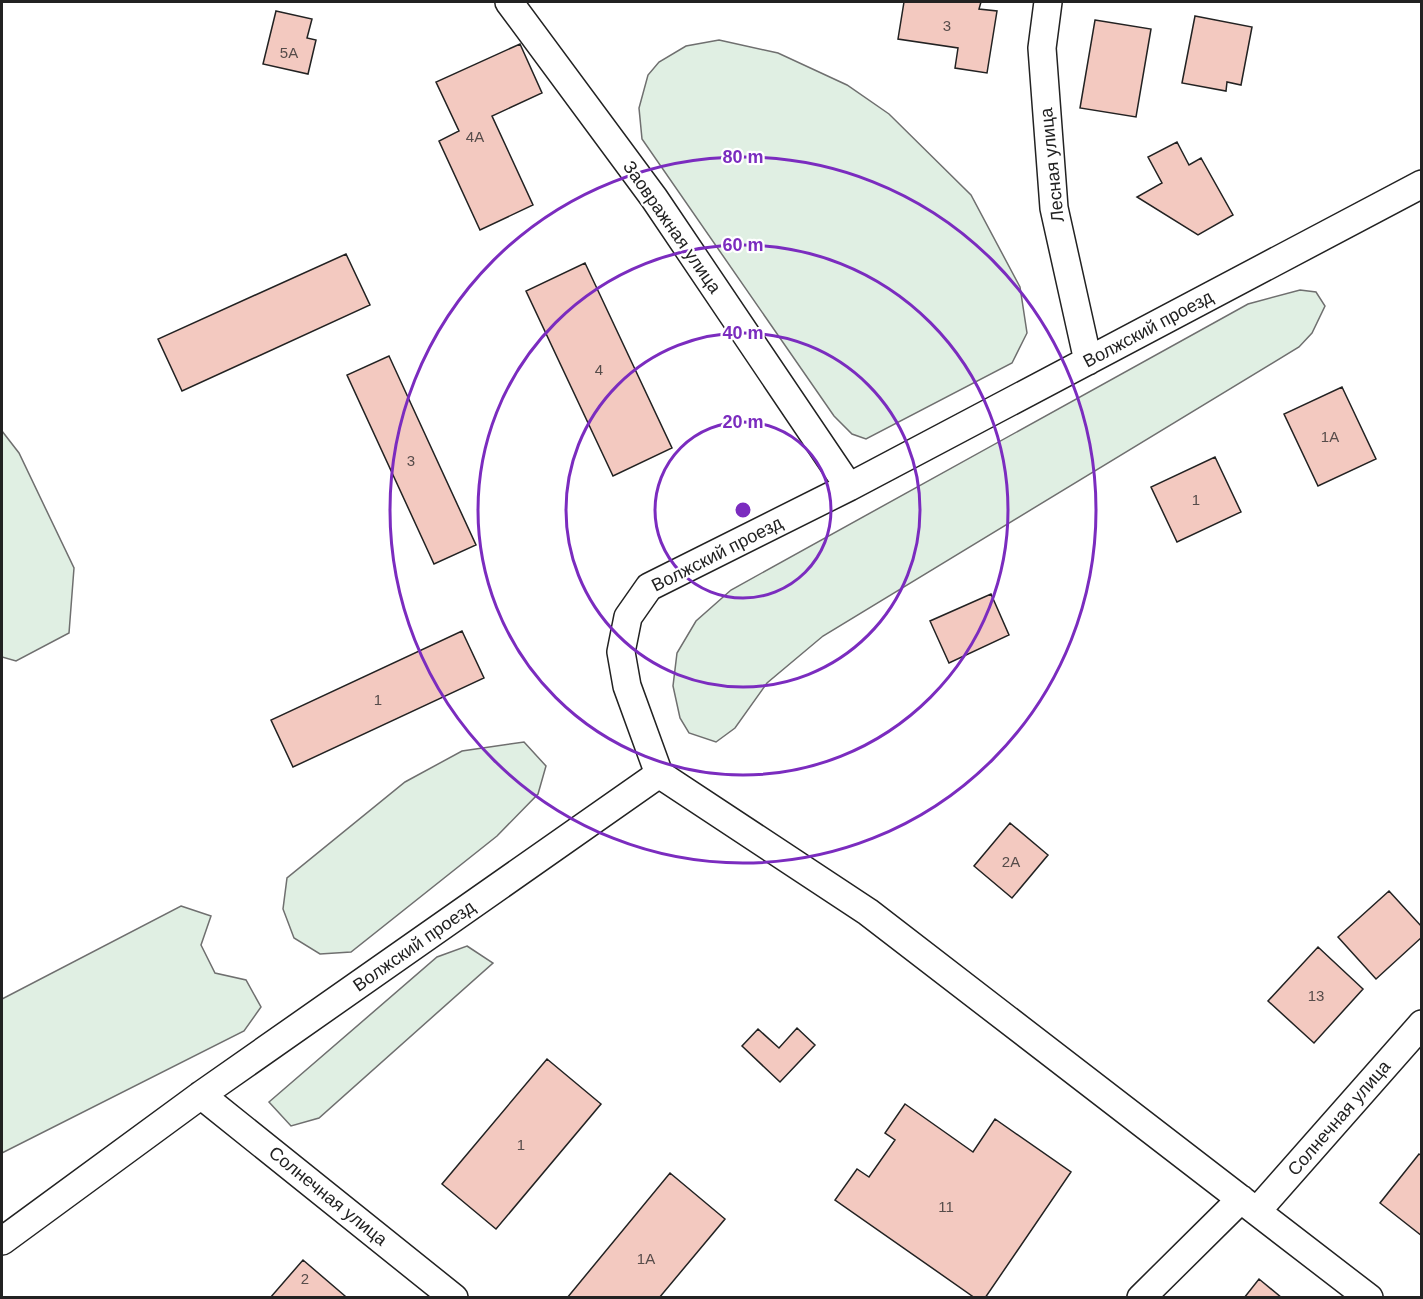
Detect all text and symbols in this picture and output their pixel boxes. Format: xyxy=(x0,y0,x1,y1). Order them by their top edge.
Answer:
house number: 3 xyxy=(943,17,951,34)
house number: 5А xyxy=(280,44,298,61)
street label: Лесная улица xyxy=(1036,106,1068,223)
house number: 4А xyxy=(466,128,484,145)
text: 80 m xyxy=(722,147,764,167)
street label: Заовражная улица xyxy=(619,157,726,298)
text: 60 m xyxy=(722,235,764,255)
street label: Волжский проезд xyxy=(1080,286,1217,372)
text: 40 m xyxy=(722,323,764,343)
house number: 4 xyxy=(595,361,603,378)
text: 20 m xyxy=(722,412,764,432)
house number: 1А xyxy=(1321,428,1339,445)
house number: 3 xyxy=(407,452,415,469)
house number: 1 xyxy=(1192,491,1200,508)
centre of rings xyxy=(733,500,753,520)
street label: Волжский проезд xyxy=(648,512,786,596)
house number: 1 xyxy=(374,691,382,708)
house number: 2А xyxy=(1002,853,1020,870)
street label: Волжский проезд xyxy=(349,896,479,995)
house number: 13 xyxy=(1308,987,1324,1004)
street label: Солнечная улица xyxy=(1284,1056,1395,1180)
house number: 1 xyxy=(517,1136,525,1153)
street label: Солнечная улица xyxy=(265,1142,392,1250)
house number: 11 xyxy=(938,1198,954,1215)
house number: 1А xyxy=(637,1250,655,1267)
house number: 2 xyxy=(301,1270,309,1287)

